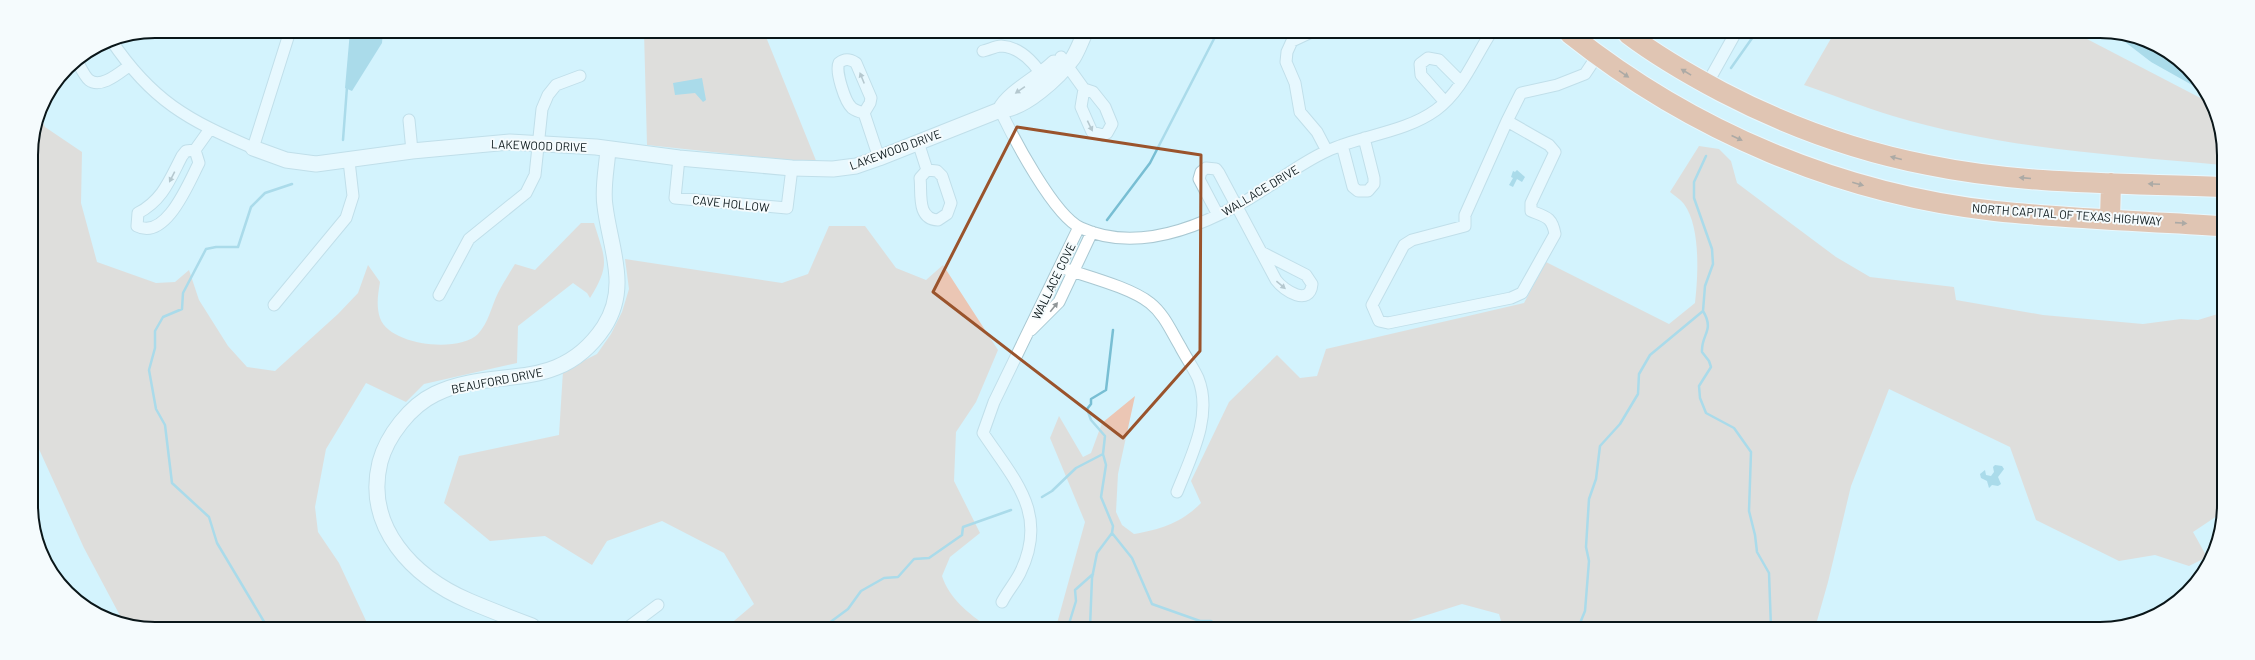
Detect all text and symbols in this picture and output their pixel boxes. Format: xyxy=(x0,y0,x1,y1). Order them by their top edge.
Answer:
one-way arrow xyxy=(1680,68,1692,75)
one-way arrow xyxy=(1619,70,1629,78)
one-way arrow xyxy=(859,71,865,83)
one-way arrow xyxy=(1015,86,1026,94)
one-way arrow xyxy=(1087,120,1093,132)
street label: LAKEWOOD DRIVE xyxy=(847,126,943,172)
one-way arrow xyxy=(1731,135,1742,141)
street label: LAKEWOOD DRIVE xyxy=(491,136,587,154)
one-way arrow xyxy=(1890,155,1903,161)
street label: WALLACE DRIVE xyxy=(1219,162,1301,218)
one-way arrow xyxy=(168,171,175,183)
one-way arrow xyxy=(2019,175,2031,182)
one-way arrow xyxy=(1852,181,1864,187)
one-way arrow xyxy=(2148,181,2160,188)
street label: CAVE HOLLOW xyxy=(692,192,771,214)
street label: NORTH CAPITAL OF TEXAS HIGHWAY xyxy=(1972,200,2163,228)
one-way arrow xyxy=(2175,220,2188,226)
street label: WALLACE COVE xyxy=(1028,240,1078,322)
one-way arrow xyxy=(1276,280,1286,289)
one-way arrow xyxy=(1050,302,1059,313)
street label: BEAUFORD DRIVE xyxy=(450,364,544,396)

